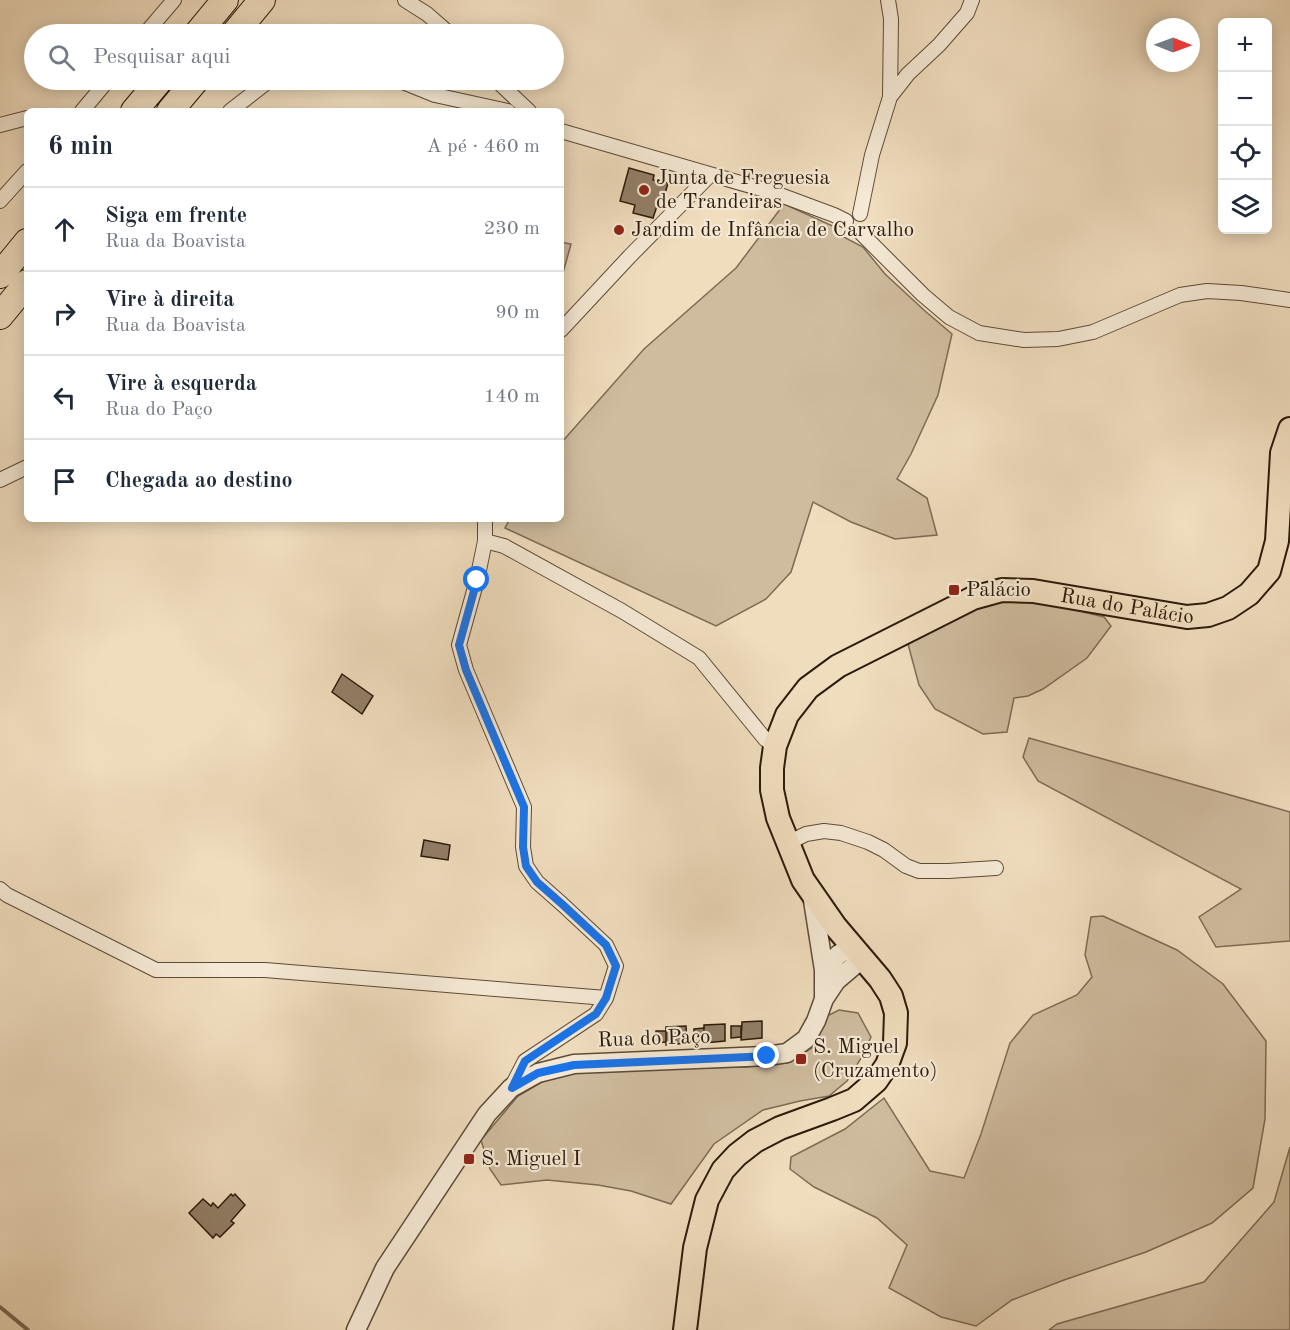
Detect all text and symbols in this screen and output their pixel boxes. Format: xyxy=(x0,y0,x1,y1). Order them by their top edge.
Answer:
north arrow xyxy=(1146,18,1200,72)
map controls xyxy=(1218,18,1272,234)
button: + xyxy=(1218,18,1272,72)
search box xyxy=(24,24,564,90)
icon: search xyxy=(45,41,78,74)
text: Pesquisar aqui xyxy=(93,46,230,68)
button: − xyxy=(1218,72,1272,126)
button: locate xyxy=(1218,126,1272,180)
text: 6 min xyxy=(48,134,113,160)
text: A pé · 460 m xyxy=(426,137,540,157)
place label: Junta de Freguesia de Trandeiras xyxy=(656,168,830,213)
button: layers xyxy=(1218,180,1272,234)
marker: Junta de Freguesia de Trandeiras xyxy=(637,183,651,197)
text: Siga em frente xyxy=(105,205,247,227)
icon: ahead xyxy=(48,213,81,246)
text: 230 m xyxy=(484,219,540,239)
place label: Jardim de Infância de Carvalho xyxy=(631,220,914,241)
marker: Jardim de Infância de Carvalho xyxy=(612,223,626,237)
text: Rua da Boavista xyxy=(105,232,246,252)
text: Vire à direita xyxy=(105,289,235,311)
icon: right xyxy=(48,297,81,330)
text: 90 m xyxy=(495,303,540,323)
text: Rua da Boavista xyxy=(105,316,246,336)
text: Vire à esquerda xyxy=(105,373,257,395)
icon: left xyxy=(48,381,81,414)
text: 140 m xyxy=(484,387,540,407)
text: Rua do Paço xyxy=(105,400,213,420)
icon: arrive xyxy=(48,465,81,498)
text: Chegada ao destino xyxy=(105,470,293,492)
route start xyxy=(463,566,489,592)
place label: Palácio xyxy=(966,580,1031,601)
marker: Palácio xyxy=(947,583,961,597)
street label: Rua do Palácio xyxy=(1059,585,1194,628)
street label: Rua do Paço xyxy=(597,1027,711,1051)
place label: S. Miguel (Cruzamento) xyxy=(813,1037,938,1082)
route end xyxy=(753,1042,779,1068)
marker: S. Miguel (Cruzamento) xyxy=(794,1052,808,1066)
place label: S. Miguel I xyxy=(481,1149,581,1170)
marker: S. Miguel I xyxy=(462,1152,476,1166)

